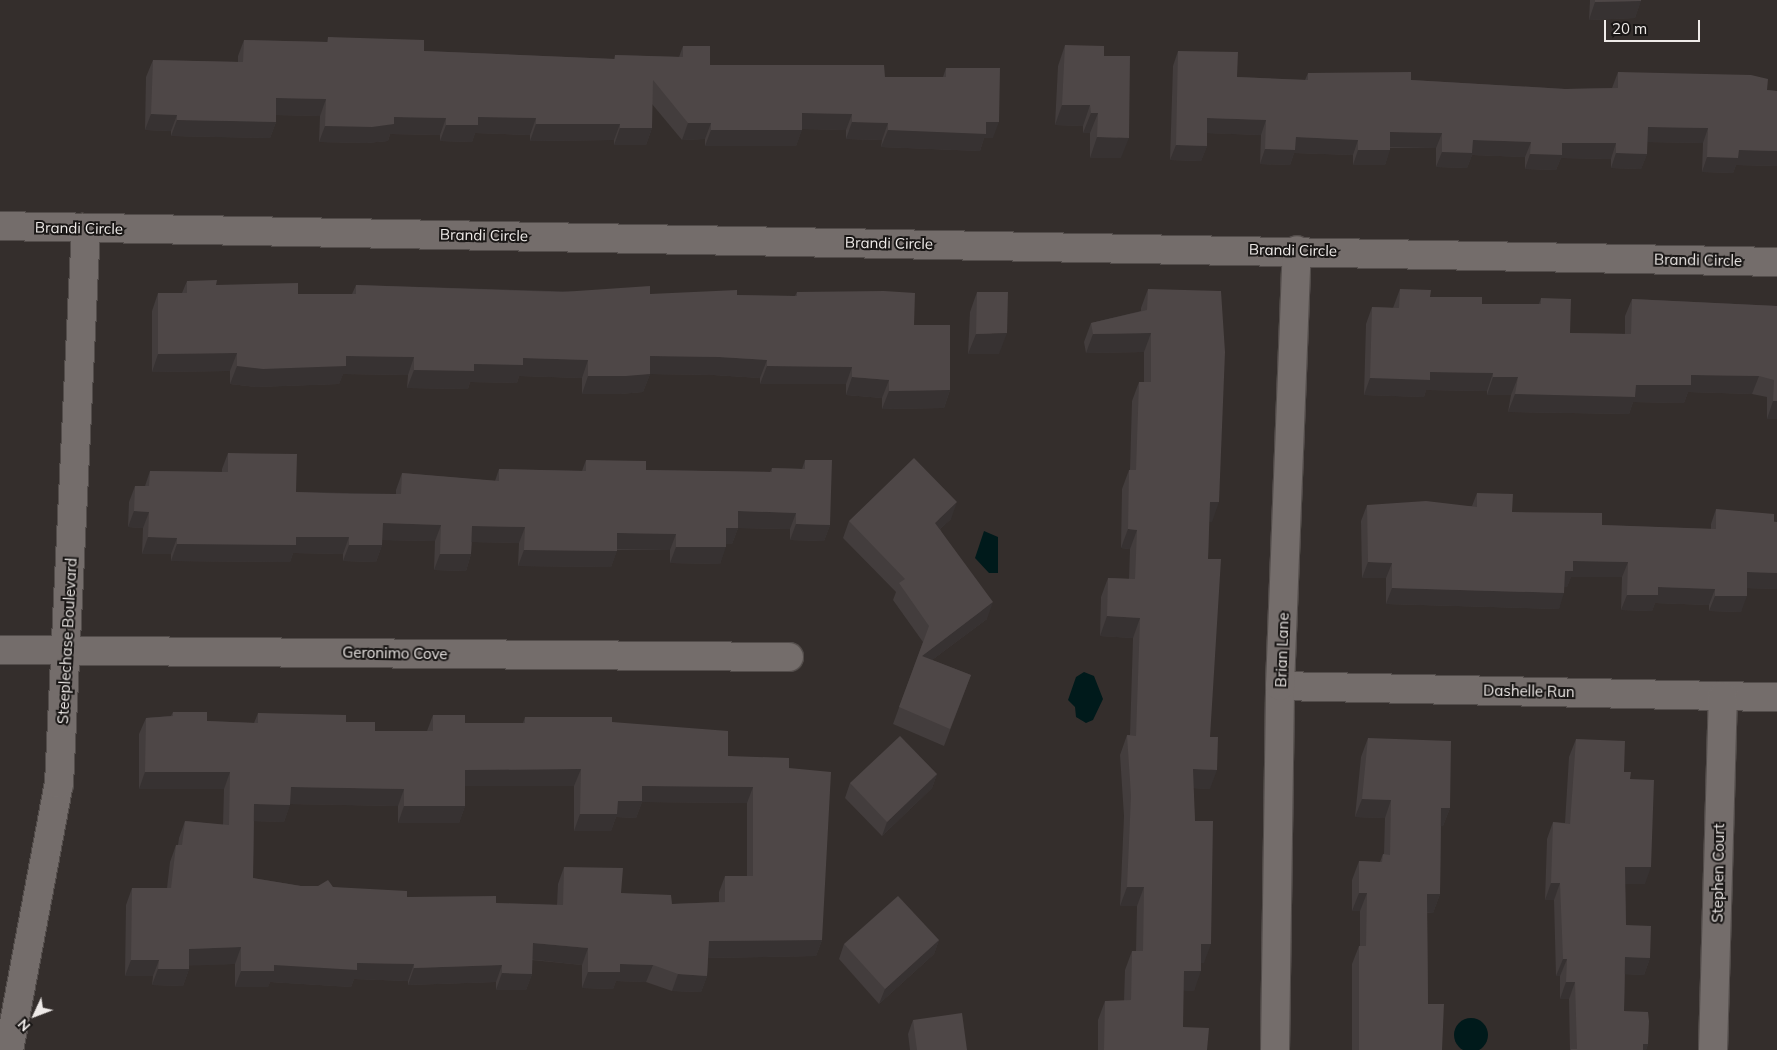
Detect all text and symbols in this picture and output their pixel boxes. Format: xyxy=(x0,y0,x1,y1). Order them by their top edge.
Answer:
scale bar xyxy=(1607,10,1703,42)
text: 20 m xyxy=(1612,19,1647,38)
street label: Brandi Circle xyxy=(35,218,123,238)
street label: Brandi Circle xyxy=(440,225,528,245)
street label: Brandi Circle xyxy=(845,233,933,253)
street label: Brandi Circle xyxy=(1249,240,1337,260)
street label: Brandi Circle xyxy=(1654,250,1742,270)
street label: Steeplechase Boulevard xyxy=(54,557,80,725)
street label: Brian Lane xyxy=(1272,612,1292,688)
street label: Geronimo Cove xyxy=(342,643,448,663)
street label: Dashelle Run xyxy=(1483,681,1575,701)
street label: Stephen Court xyxy=(1708,823,1728,923)
north arrow xyxy=(10,990,60,1040)
text: N xyxy=(14,1015,34,1035)

